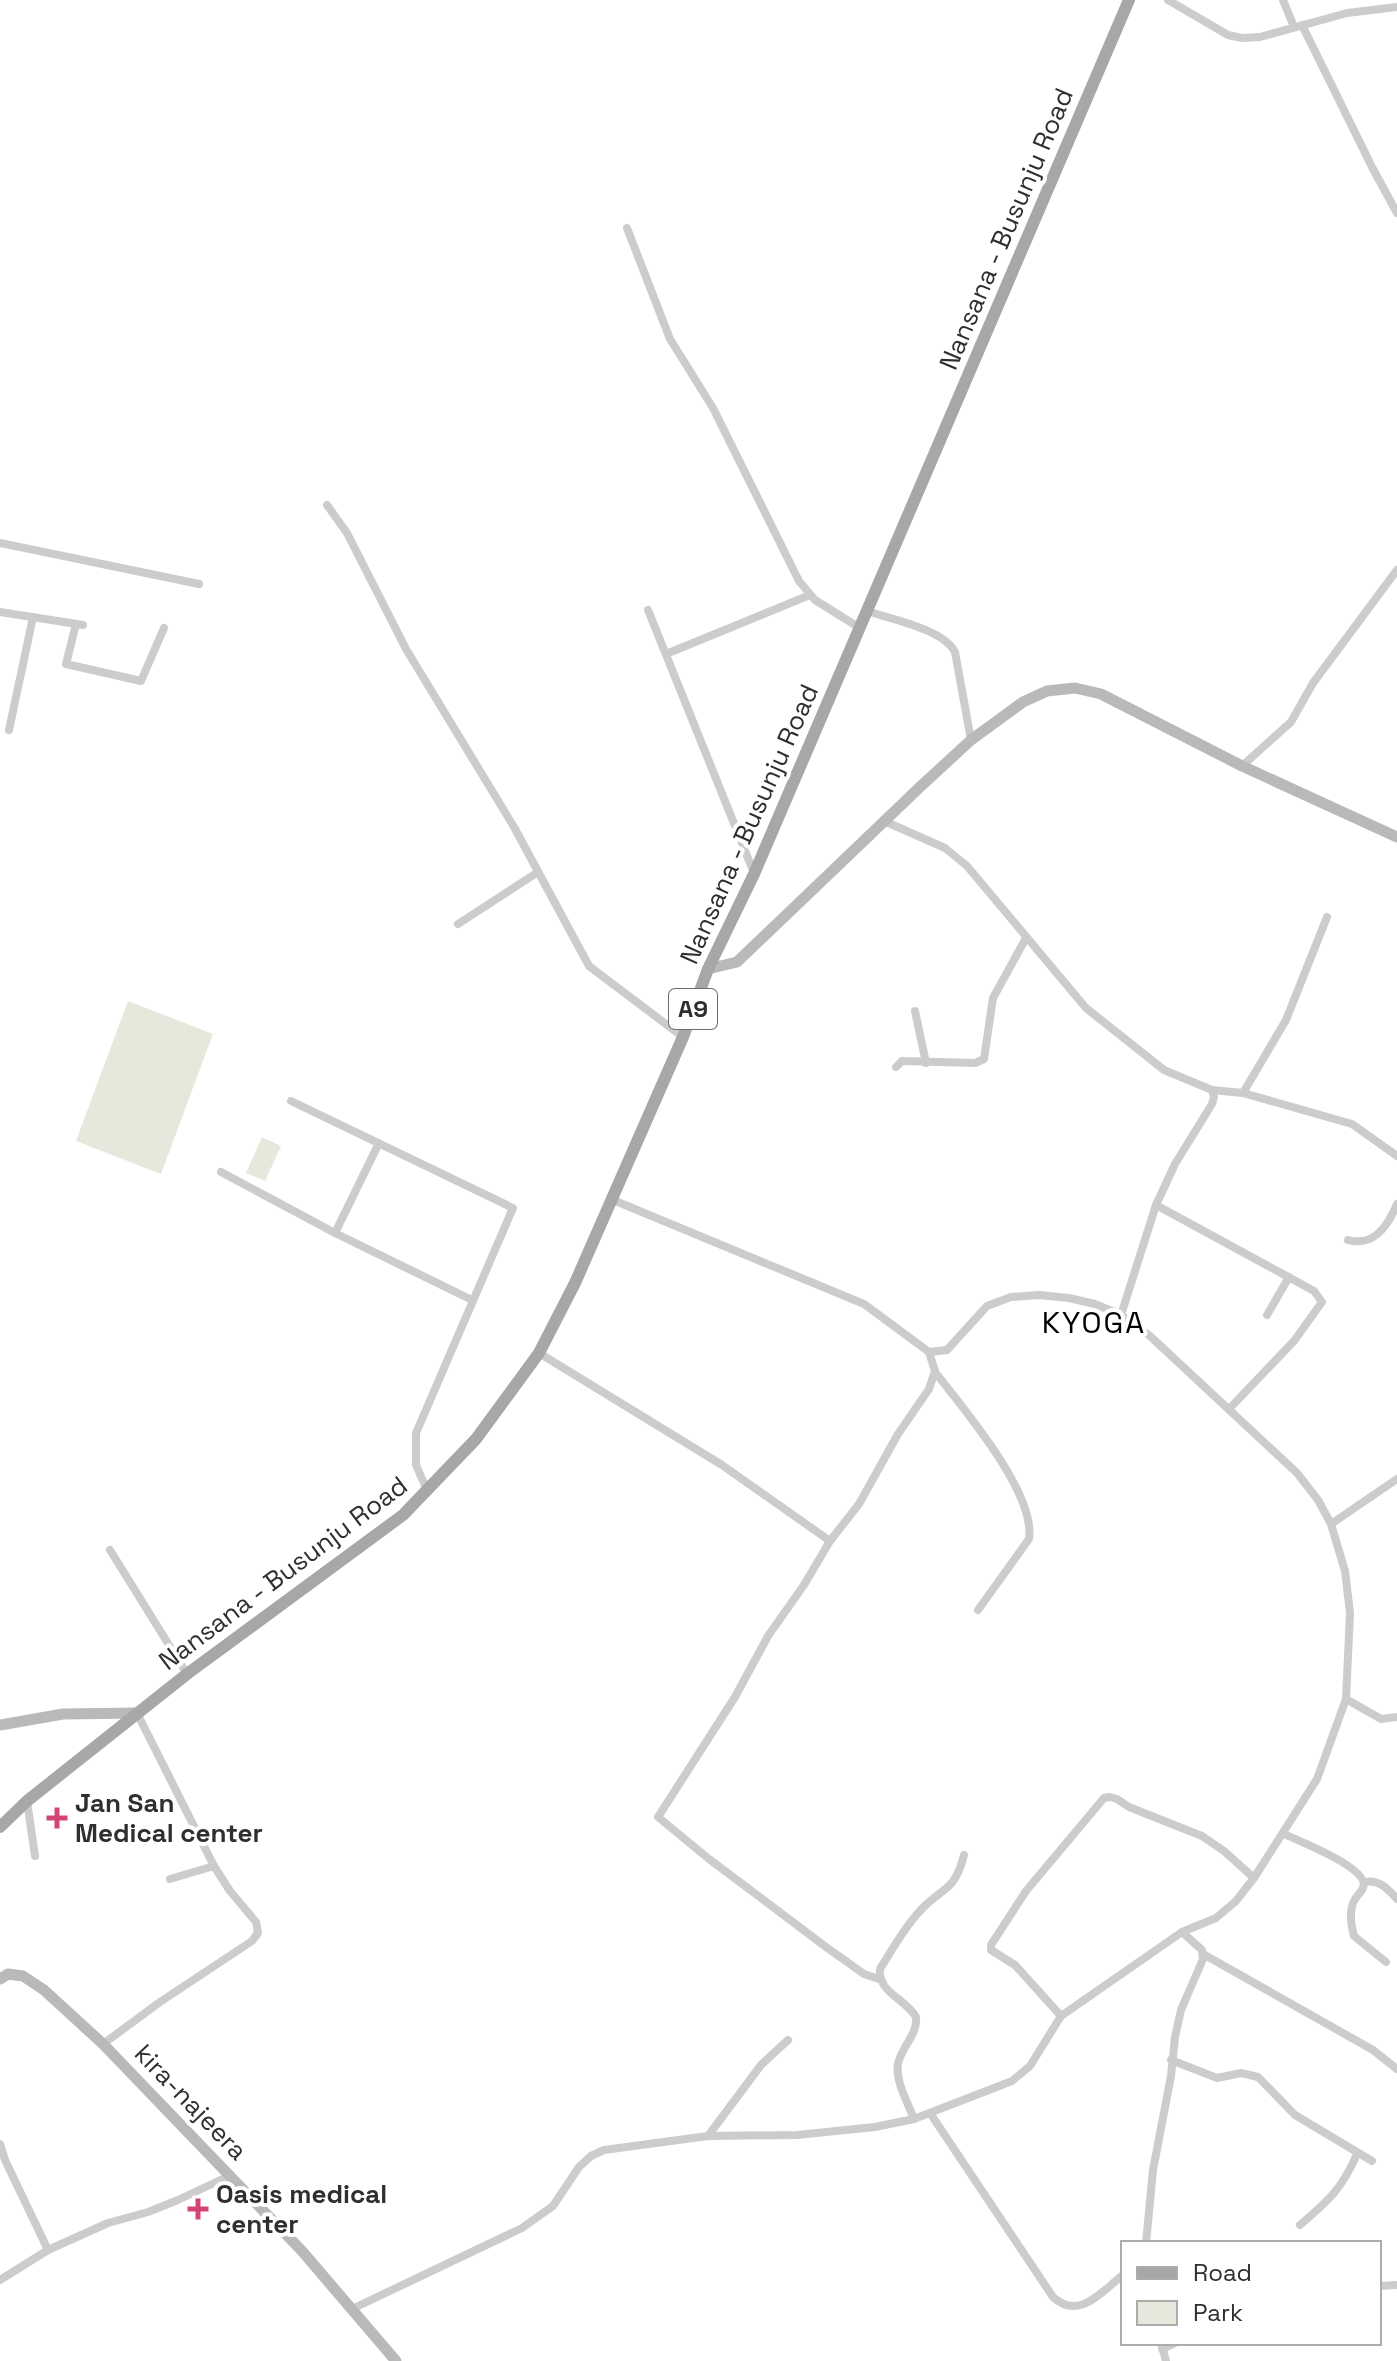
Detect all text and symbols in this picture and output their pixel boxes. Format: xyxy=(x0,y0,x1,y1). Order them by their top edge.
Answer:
street label: Nansana - Busunju Road xyxy=(931,83,1081,375)
street label: Nansana - Busunju Road xyxy=(672,679,826,969)
road number: A9 xyxy=(669,989,717,1029)
district label: KYOGA xyxy=(1042,1303,1146,1342)
street label: Nansana - Busunju Road xyxy=(152,1468,414,1678)
place label: Jan San Medical center xyxy=(75,1786,263,1850)
marker: Jan San Medical center xyxy=(46,1807,68,1829)
street label: kira-najeera xyxy=(127,2037,255,2167)
place label: Oasis medical center xyxy=(216,2177,387,2241)
marker: Oasis medical center xyxy=(187,2198,209,2220)
legend xyxy=(1121,2241,1381,2345)
text: Road xyxy=(1193,2257,1252,2288)
text: Park xyxy=(1193,2297,1243,2328)

